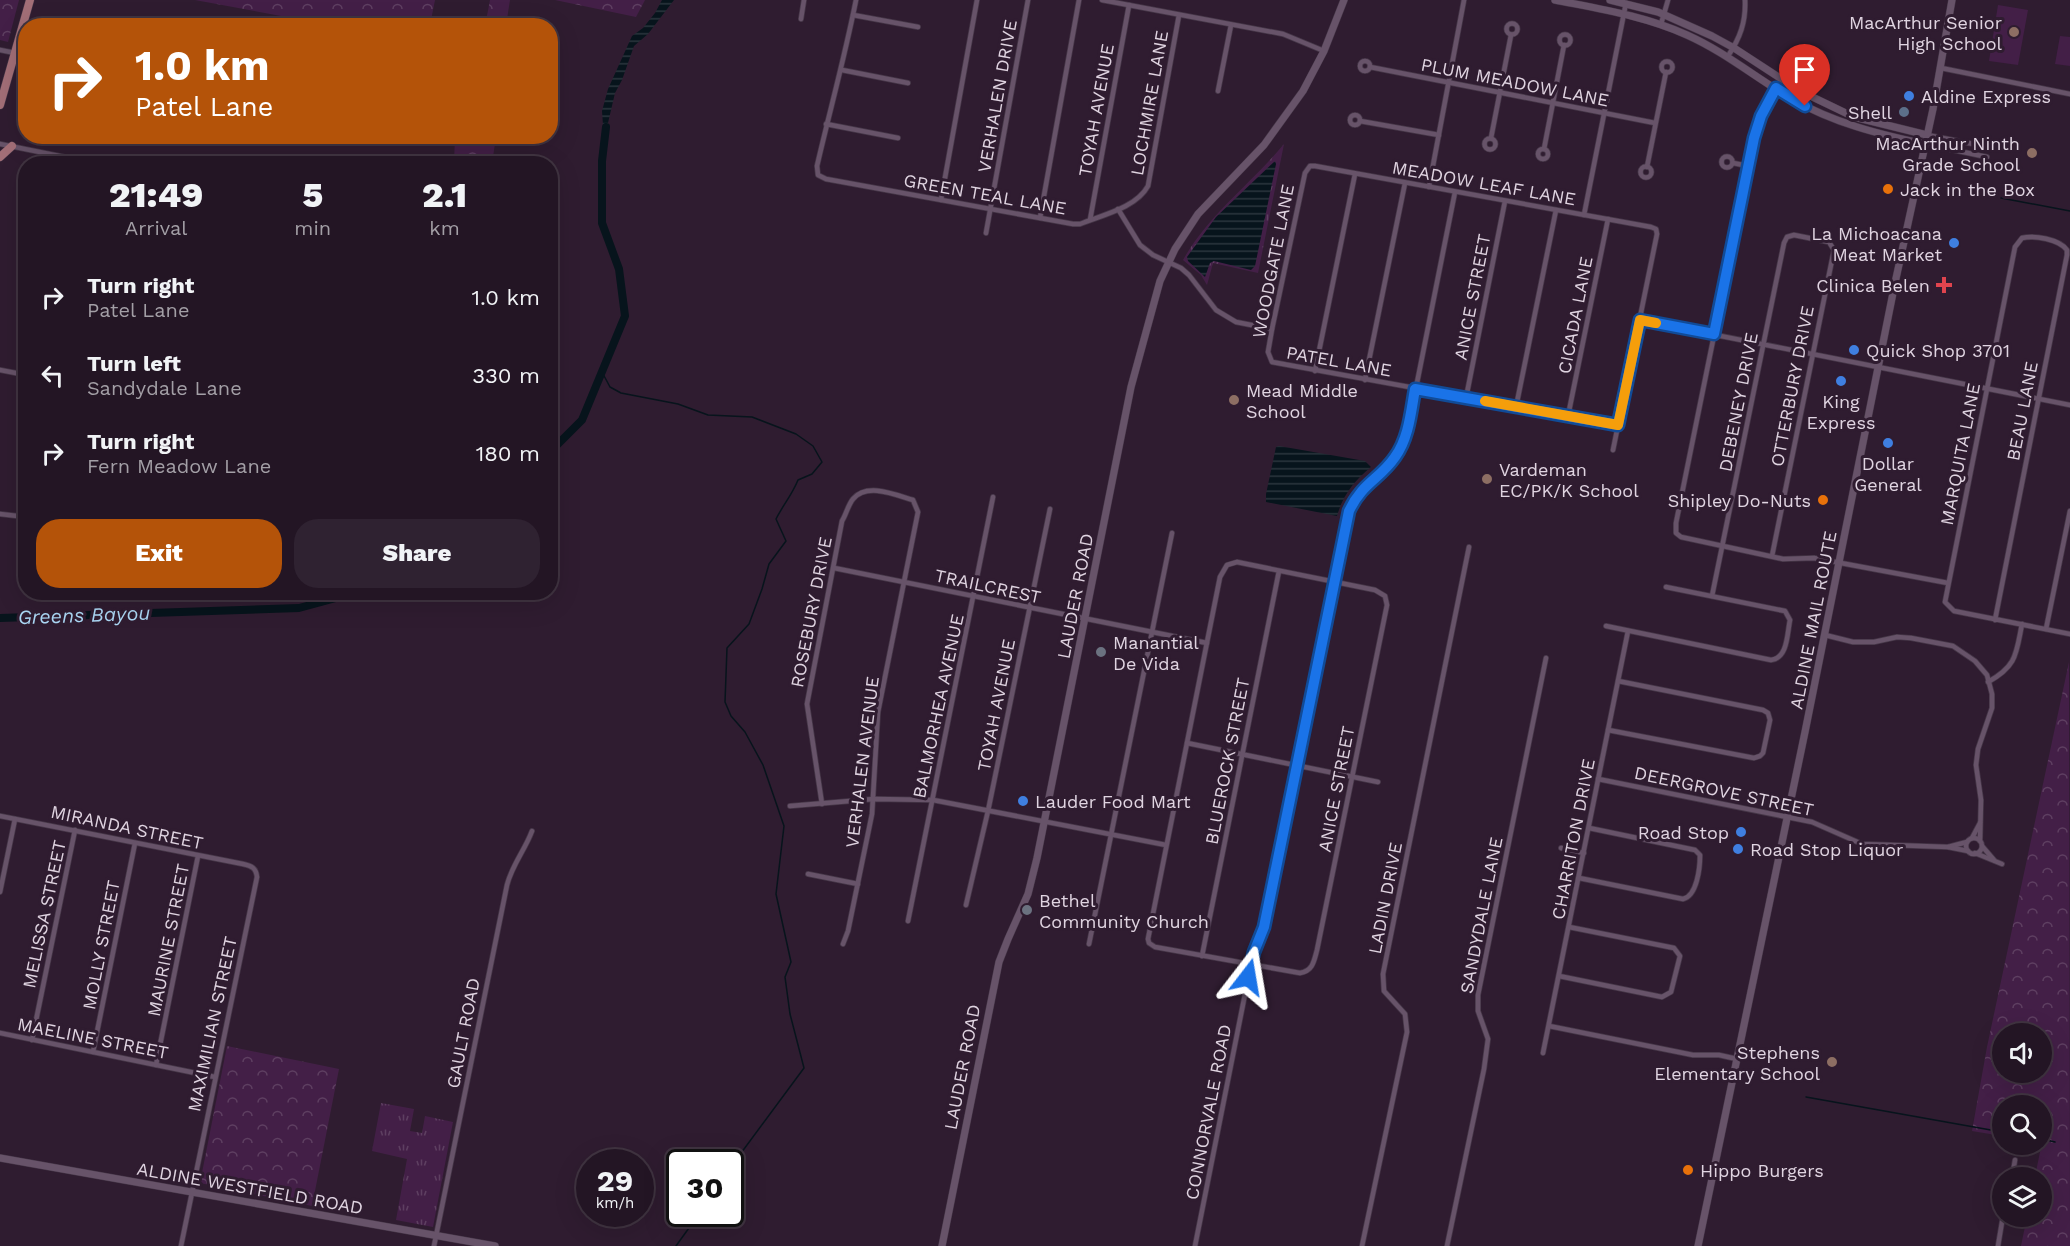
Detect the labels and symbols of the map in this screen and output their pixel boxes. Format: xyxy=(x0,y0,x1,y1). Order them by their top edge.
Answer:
place label: MacArthur Senior High School xyxy=(1849,12,2002,54)
street label: VERHALEN DRIVE xyxy=(973,18,1021,174)
marker: MacArthur Senior High School xyxy=(2007,25,2021,39)
street label: LOCHMIRE LANE xyxy=(1126,29,1172,177)
street label: TOYAH AVENUE xyxy=(1074,42,1118,178)
pin xyxy=(1779,44,1830,106)
street label: PLUM MEADOW LANE xyxy=(1419,53,1611,111)
place label: Aldine Express xyxy=(1921,86,2051,107)
marker: Aldine Express xyxy=(1902,89,1916,103)
place label: Shell xyxy=(1848,102,1892,123)
marker: Shell xyxy=(1897,105,1911,119)
place label: MacArthur Ninth Grade School xyxy=(1875,133,2020,175)
marker: MacArthur Ninth Grade School xyxy=(2025,146,2039,160)
street label: MEADOW LEAF LANE xyxy=(1390,156,1578,210)
street label: GREEN TEAL LANE xyxy=(902,169,1068,219)
place label: Jack in the Box xyxy=(1900,179,2035,200)
street label: WOODGATE LANE xyxy=(1248,182,1298,340)
marker: Jack in the Box xyxy=(1881,182,1895,196)
place label: La Michoacana Meat Market xyxy=(1811,223,1942,265)
street label: ANICE STREET xyxy=(1449,232,1495,362)
marker: La Michoacana Meat Market xyxy=(1947,236,1961,250)
street label: CICADA LANE xyxy=(1553,255,1597,375)
place label: Clinica Belen xyxy=(1816,275,1930,296)
marker: Clinica Belen xyxy=(1935,276,1953,294)
street label: OTTERBURY DRIVE xyxy=(1766,304,1818,468)
street label: DEBENEY DRIVE xyxy=(1714,331,1762,473)
place label: Quick Shop 3701 xyxy=(1866,340,2010,361)
street label: PATEL LANE xyxy=(1285,341,1393,381)
marker: Quick Shop 3701 xyxy=(1847,343,1861,357)
street label: BEAU LANE xyxy=(2002,359,2042,463)
marker: King Express xyxy=(1834,374,1848,388)
place label: Mead Middle School xyxy=(1246,380,1358,422)
street label: MARQUITA LANE xyxy=(1936,381,1984,527)
place label: King Express xyxy=(1807,391,1875,433)
marker: Mead Middle School xyxy=(1227,393,1241,407)
marker: Dollar General xyxy=(1881,436,1895,450)
place label: Dollar General xyxy=(1854,453,1922,495)
place label: Vardeman EC/PK/K School xyxy=(1499,459,1639,501)
marker: Vardeman EC/PK/K School xyxy=(1480,472,1494,486)
place label: Shipley Do-Nuts xyxy=(1668,490,1811,511)
marker: Shipley Do-Nuts xyxy=(1816,493,1830,507)
street label: ALDINE MAIL ROUTE xyxy=(1785,529,1841,711)
street label: LAUDER ROAD xyxy=(1053,531,1097,661)
street label: ROSEBURY DRIVE xyxy=(786,535,836,689)
street label: TRAILCREST xyxy=(933,564,1043,608)
water label: Greens Bayou xyxy=(17,601,151,629)
street label: BALMORHEA AVENUE xyxy=(908,612,968,800)
place label: Manantial De Vida xyxy=(1113,632,1199,674)
street label: TOYAH AVENUE xyxy=(973,637,1019,773)
marker: Manantial De Vida xyxy=(1094,645,1108,659)
street label: VERHALEN AVENUE xyxy=(841,675,883,849)
street label: BLUEROCK STREET xyxy=(1201,676,1254,846)
street label: ANICE STREET xyxy=(1313,724,1359,854)
street label: CHARRITON DRIVE xyxy=(1547,757,1599,921)
street label: DEERGROVE STREET xyxy=(1632,762,1816,820)
place label: Lauder Food Mart xyxy=(1035,791,1191,812)
marker: Lauder Food Mart xyxy=(1016,794,1030,808)
street label: MIRANDA STREET xyxy=(49,801,205,853)
place label: Road Stop xyxy=(1638,822,1729,843)
marker: Road Stop xyxy=(1734,825,1748,839)
street label: SANDYDALE LANE xyxy=(1456,835,1506,995)
street label: MELISSA STREET xyxy=(18,838,70,990)
place label: Road Stop Liquor xyxy=(1750,839,1903,860)
street label: LADIN DRIVE xyxy=(1364,840,1406,956)
marker: Road Stop Liquor xyxy=(1731,842,1745,856)
street label: MAURINE STREET xyxy=(143,862,193,1018)
street label: MOLLY STREET xyxy=(78,878,124,1012)
place label: Bethel Community Church xyxy=(1039,890,1209,932)
marker: Bethel Community Church xyxy=(1020,903,1034,917)
street label: MAXIMILIAN STREET xyxy=(183,934,241,1114)
position arrow xyxy=(1216,945,1280,1009)
street label: GAULT ROAD xyxy=(442,976,484,1090)
street label: LAUDER ROAD xyxy=(940,1002,984,1132)
street label: MAELINE STREET xyxy=(16,1013,170,1063)
street label: CONNORVALE ROAD xyxy=(1181,1023,1235,1201)
place label: Stephens Elementary School xyxy=(1654,1042,1820,1084)
marker: Stephens Elementary School xyxy=(1825,1055,1839,1069)
speed limit sign: 30 xyxy=(666,1149,744,1227)
street label: ALDINE WESTFIELD ROAD xyxy=(135,1158,365,1218)
place label: Hippo Burgers xyxy=(1700,1160,1824,1181)
marker: Hippo Burgers xyxy=(1681,1163,1695,1177)

